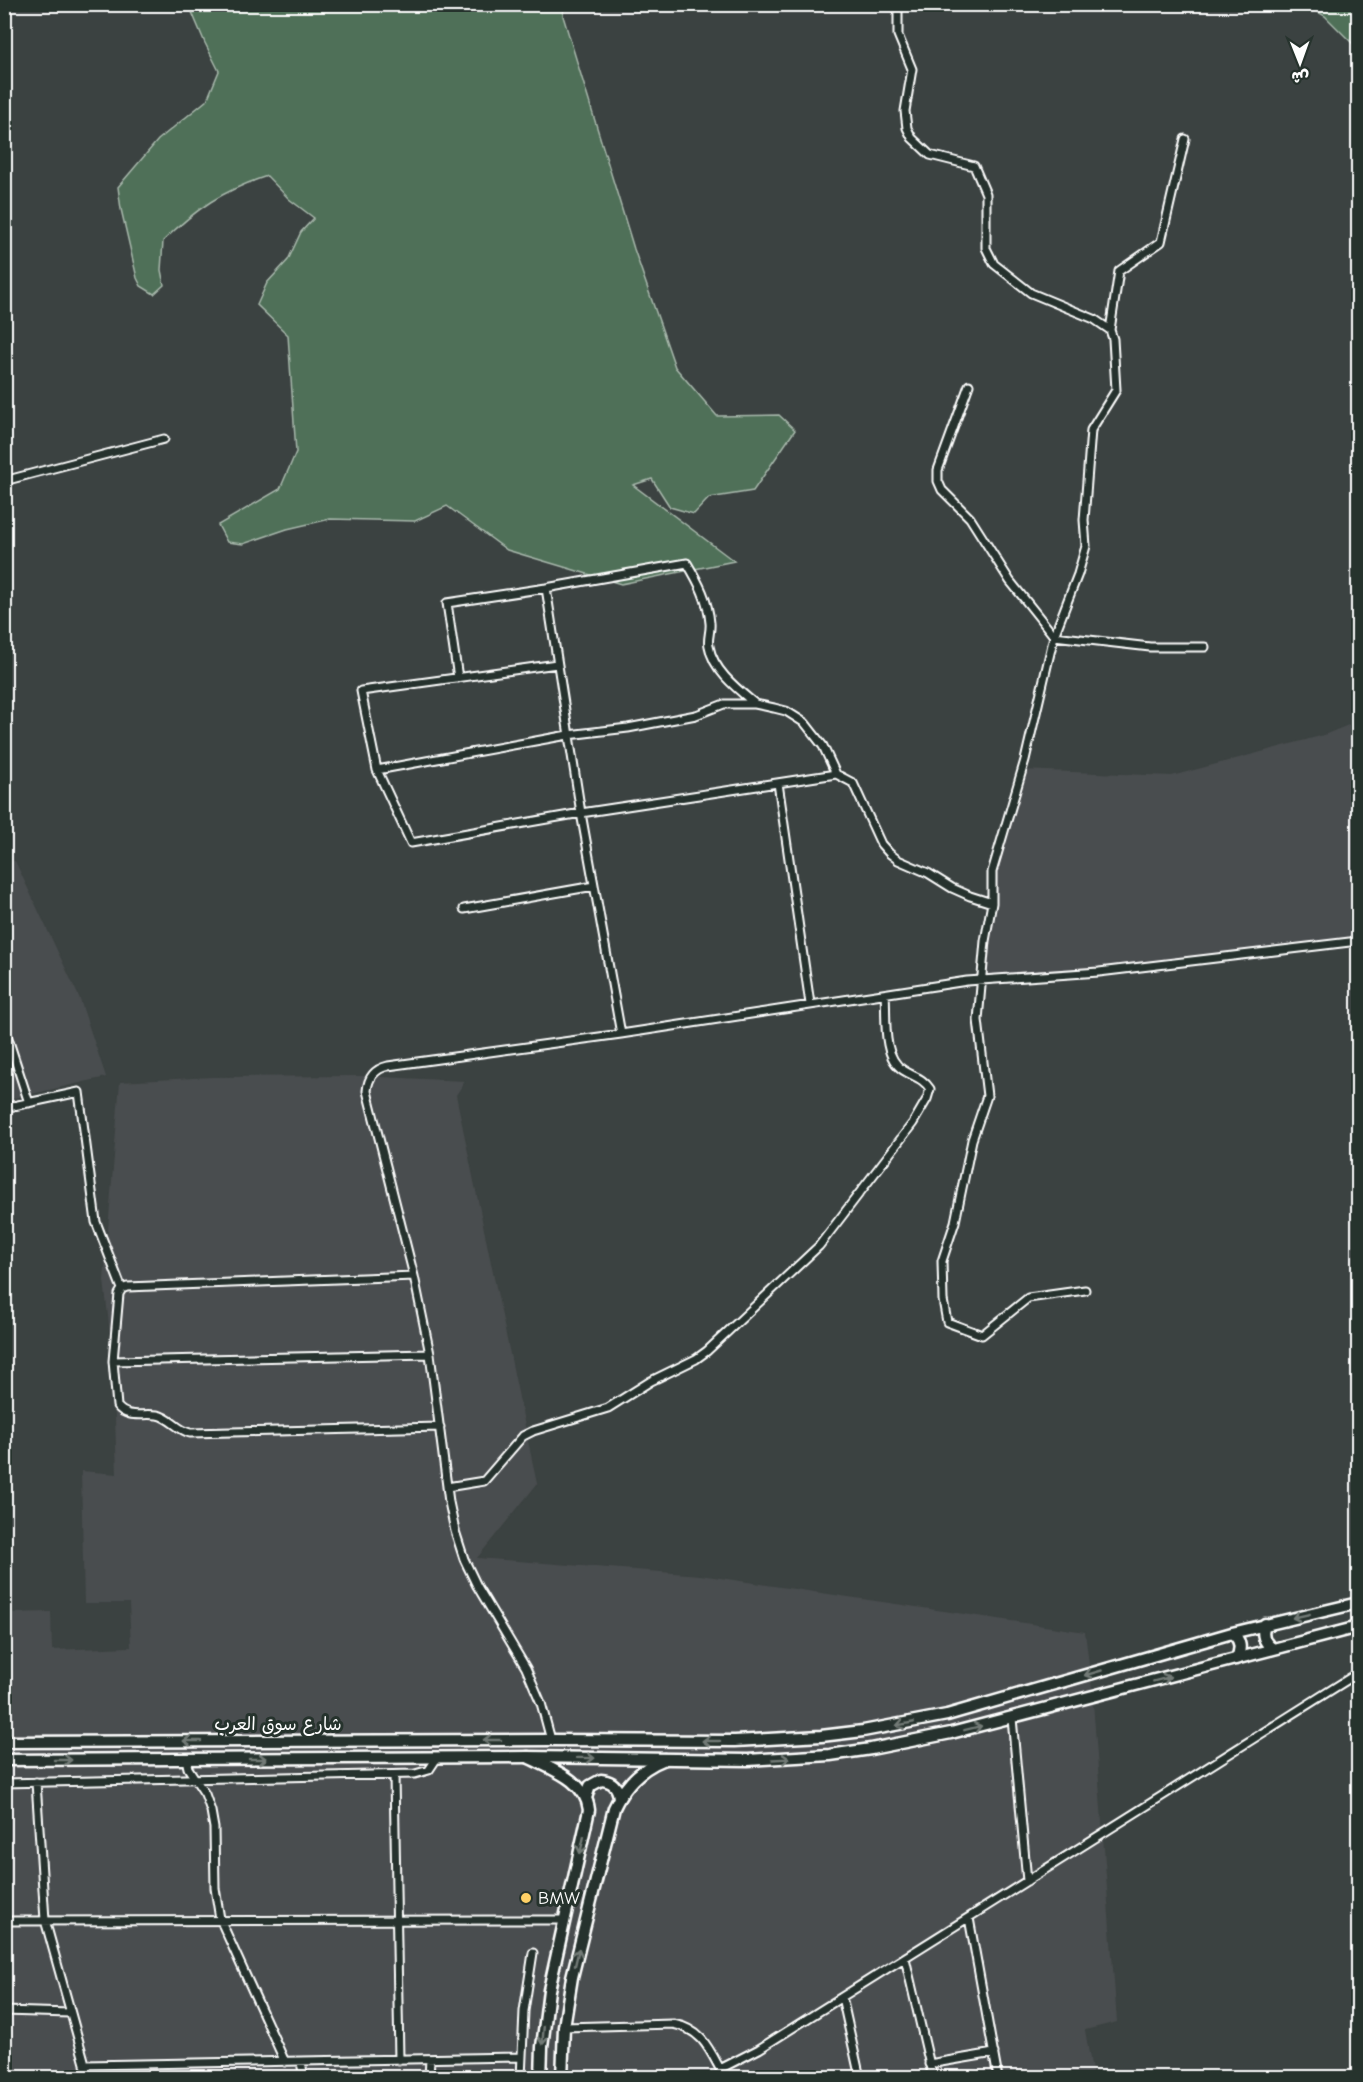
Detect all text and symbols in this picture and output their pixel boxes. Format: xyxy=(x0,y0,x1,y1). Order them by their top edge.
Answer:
north arrow xyxy=(1270,33,1330,93)
text: ش xyxy=(1291,68,1309,86)
one-way arrow xyxy=(1292,1611,1312,1622)
one-way arrow xyxy=(1084,1668,1103,1679)
one-way arrow xyxy=(1152,1672,1171,1684)
street label: شارع سوق العرب xyxy=(214,1714,342,1736)
one-way arrow xyxy=(896,1719,915,1730)
one-way arrow xyxy=(964,1722,983,1734)
one-way arrow xyxy=(483,1734,503,1746)
one-way arrow xyxy=(183,1735,203,1747)
one-way arrow xyxy=(702,1735,722,1747)
one-way arrow xyxy=(576,1752,596,1763)
one-way arrow xyxy=(247,1753,267,1765)
one-way arrow xyxy=(771,1753,791,1764)
one-way arrow xyxy=(52,1754,72,1766)
one-way arrow xyxy=(575,1835,587,1854)
place label: BMW xyxy=(538,1888,580,1909)
marker: BMW xyxy=(519,1891,533,1905)
one-way arrow xyxy=(571,1948,583,1967)
one-way arrow xyxy=(537,2026,548,2046)

